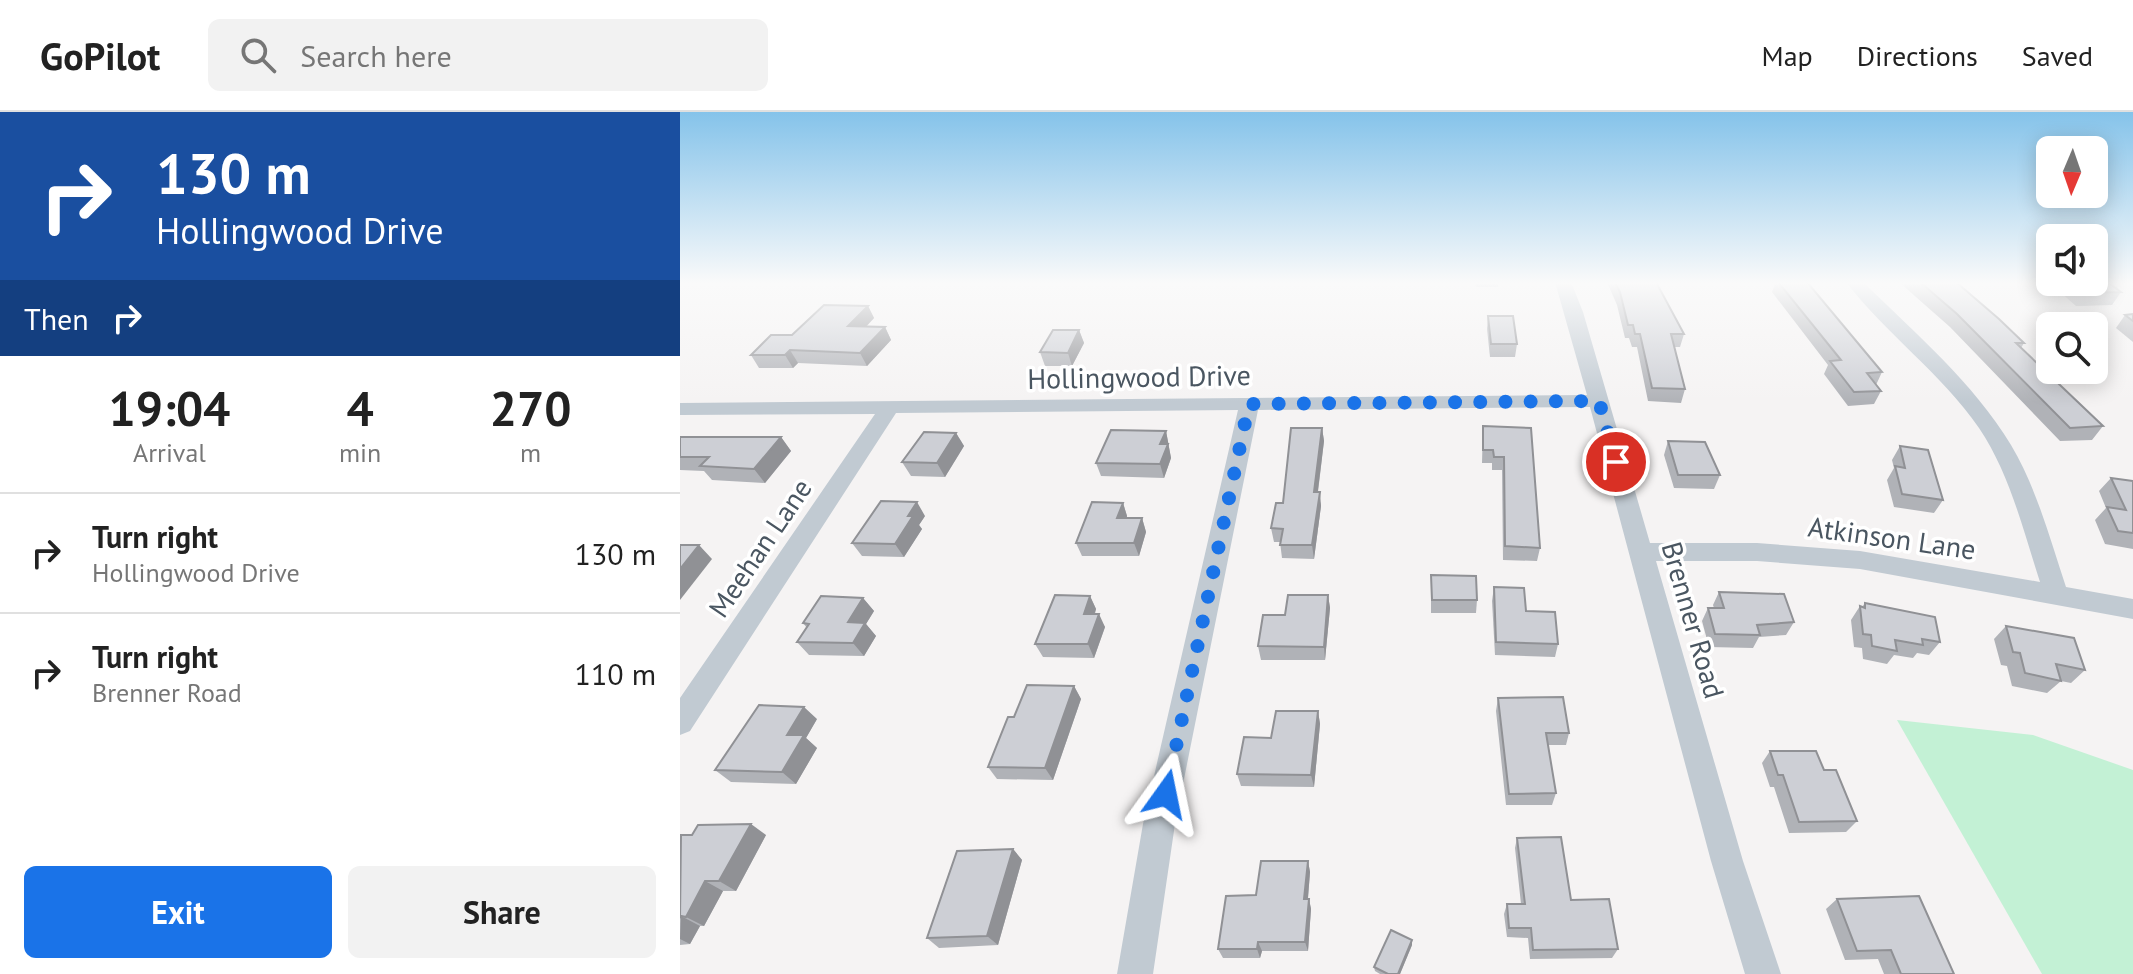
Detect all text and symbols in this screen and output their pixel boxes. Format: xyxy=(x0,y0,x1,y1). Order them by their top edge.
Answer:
search box xyxy=(208,19,768,91)
text: GoPilot xyxy=(40,31,160,80)
icon: search xyxy=(236,33,280,77)
text: Search here xyxy=(300,36,452,75)
text: Map xyxy=(1762,37,1813,74)
text: Directions xyxy=(1857,37,1978,74)
text: Saved xyxy=(2022,37,2093,74)
north arrow xyxy=(2036,136,2108,208)
map controls xyxy=(2036,136,2108,384)
text: 130 m xyxy=(156,137,311,209)
icon: right xyxy=(24,144,128,248)
text: Hollingwood Drive xyxy=(156,207,444,254)
button: sound xyxy=(2036,224,2108,296)
icon: right xyxy=(105,296,149,340)
text: Then xyxy=(24,299,89,338)
button: search xyxy=(2036,312,2108,384)
street label: Hollingwood Drive xyxy=(1027,356,1251,397)
text: 19:04 xyxy=(109,377,230,439)
text: 4 xyxy=(346,377,374,439)
text: 270 xyxy=(490,377,571,439)
pin xyxy=(1582,428,1650,496)
text: Arrival xyxy=(133,436,206,469)
text: min xyxy=(339,436,381,469)
text: m xyxy=(520,436,541,469)
icon: arrive xyxy=(1594,440,1638,484)
street label: Meehan Lane xyxy=(700,471,820,624)
street label: Atkinson Lane xyxy=(1806,507,1978,568)
text: Turn right xyxy=(92,517,218,556)
icon: right xyxy=(24,531,68,575)
text: 130 m xyxy=(575,534,656,573)
street label: Brenner Road xyxy=(1653,537,1733,702)
text: Hollingwood Drive xyxy=(92,556,300,589)
text: Turn right xyxy=(92,637,218,676)
icon: right xyxy=(24,651,68,695)
text: 110 m xyxy=(575,654,656,693)
text: Brenner Road xyxy=(92,676,242,709)
position arrow xyxy=(1124,752,1208,836)
button: Exit xyxy=(24,866,332,958)
button: Share xyxy=(348,866,656,958)

